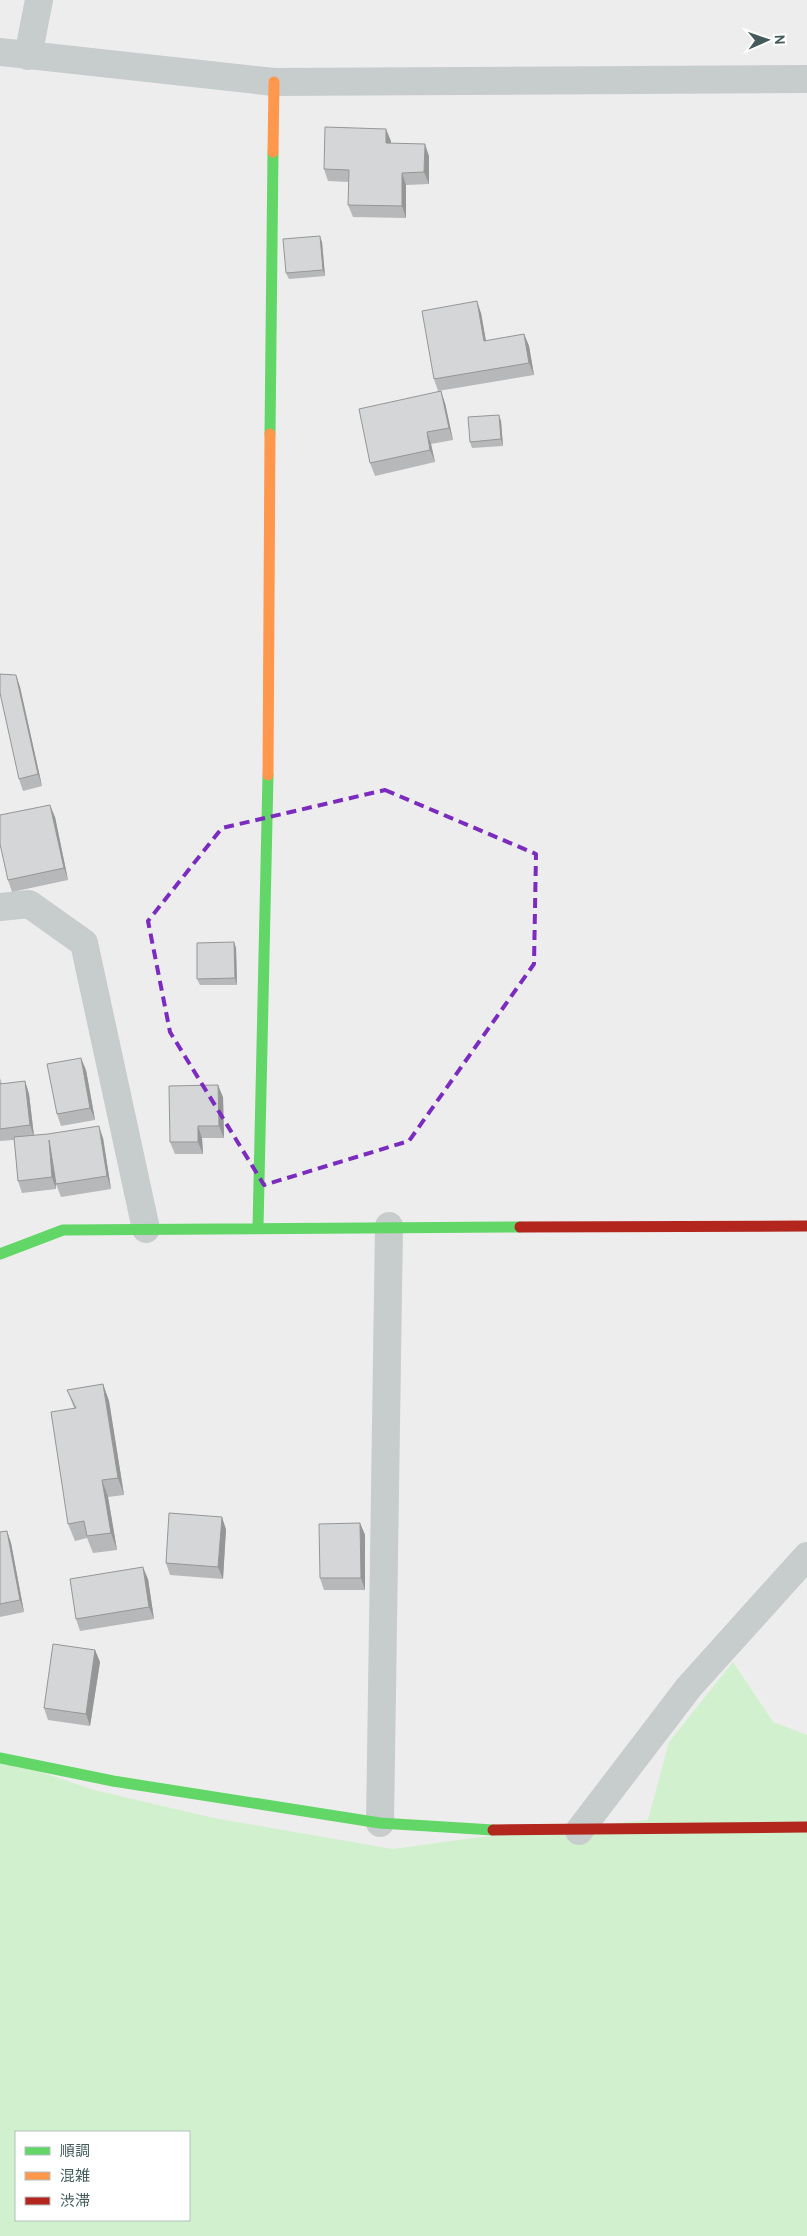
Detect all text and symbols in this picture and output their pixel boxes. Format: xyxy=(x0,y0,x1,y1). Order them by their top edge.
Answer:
north arrow xyxy=(742,15,792,65)
text: N xyxy=(770,34,787,45)
legend xyxy=(15,2131,190,2221)
text: 順調 xyxy=(60,2143,90,2162)
text: 混雑 xyxy=(60,2168,90,2187)
text: 渋滞 xyxy=(60,2193,90,2212)

